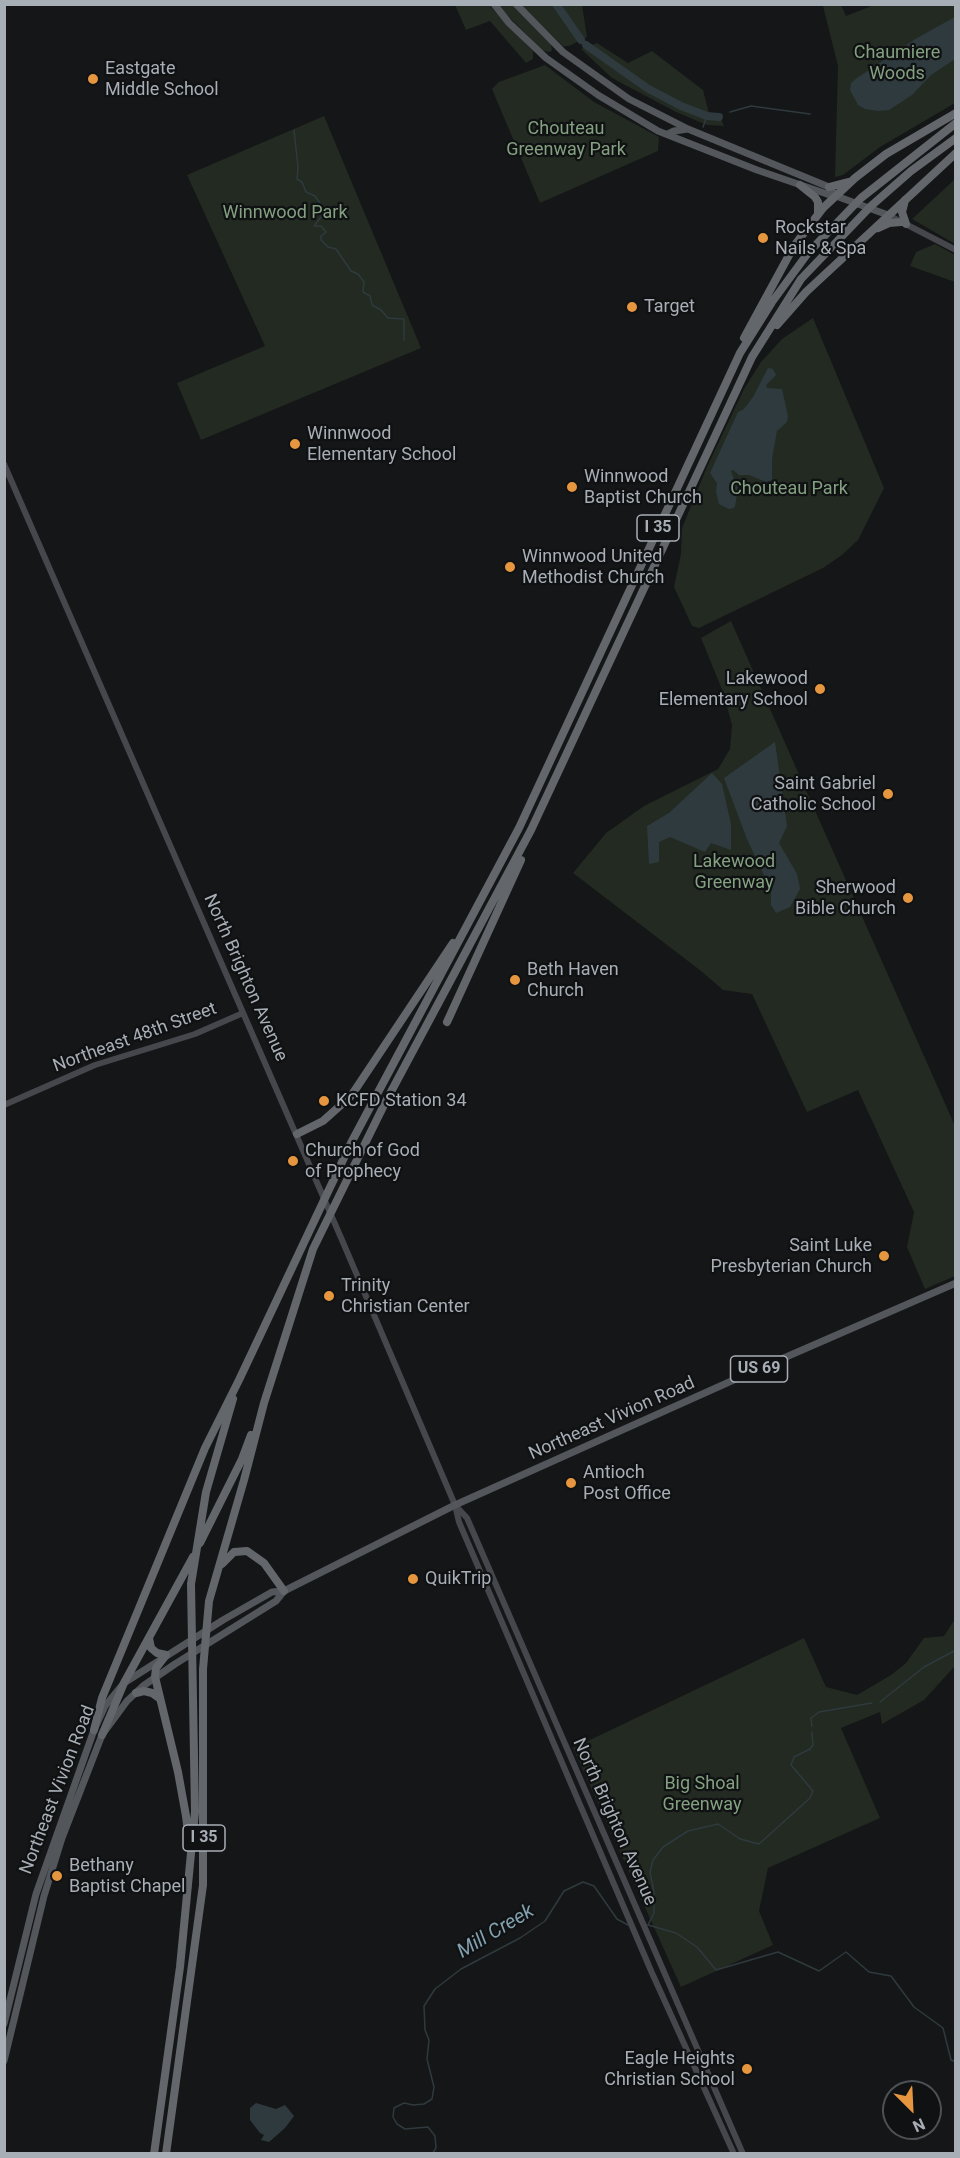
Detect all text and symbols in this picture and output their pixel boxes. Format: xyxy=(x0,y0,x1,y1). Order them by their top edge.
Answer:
park label: Chaumiere Woods xyxy=(854,42,940,84)
place label: Eastgate Middle School xyxy=(105,58,219,100)
marker: Eastgate Middle School xyxy=(86,72,100,86)
park label: Chouteau Greenway Park xyxy=(506,118,626,160)
park label: Winnwood Park xyxy=(222,202,348,224)
place label: Rockstar Nails & Spa xyxy=(775,217,866,260)
marker: Rockstar Nails & Spa xyxy=(756,231,770,245)
place label: Target xyxy=(644,296,695,318)
marker: Target xyxy=(625,300,639,314)
place label: Winnwood Elementary School xyxy=(307,423,456,466)
marker: Winnwood Elementary School xyxy=(288,437,302,451)
place label: Winnwood Baptist Church xyxy=(584,466,702,508)
park label: Chouteau Park xyxy=(730,478,848,500)
marker: Winnwood Baptist Church xyxy=(565,480,579,494)
road number: I 35 xyxy=(637,515,679,541)
place label: Winnwood United Methodist Church xyxy=(522,546,664,588)
marker: Winnwood United Methodist Church xyxy=(503,560,517,574)
place label: Lakewood Elementary School xyxy=(659,668,808,710)
marker: Lakewood Elementary School xyxy=(813,682,827,696)
place label: Saint Gabriel Catholic School xyxy=(751,773,876,816)
marker: Saint Gabriel Catholic School xyxy=(881,787,895,801)
park label: Lakewood Greenway xyxy=(693,851,775,894)
place label: Sherwood Bible Church xyxy=(795,877,896,920)
street label: North Brighton Avenue xyxy=(198,891,292,1065)
marker: Sherwood Bible Church xyxy=(901,891,915,905)
place label: Beth Haven Church xyxy=(527,959,619,1002)
marker: Beth Haven Church xyxy=(508,973,522,987)
street label: Northeast 48th Street xyxy=(50,998,220,1078)
place label: KCFD Station 34 xyxy=(336,1090,466,1112)
marker: KCFD Station 34 xyxy=(317,1094,331,1108)
place label: Church of God of Prophecy xyxy=(305,1140,420,1182)
marker: Church of God of Prophecy xyxy=(286,1154,300,1168)
place label: Saint Luke Presbyterian Church xyxy=(710,1235,872,1278)
marker: Saint Luke Presbyterian Church xyxy=(877,1249,891,1263)
place label: Trinity Christian Center xyxy=(341,1275,470,1318)
marker: Trinity Christian Center xyxy=(322,1289,336,1303)
road number: US 69 xyxy=(730,1356,788,1382)
street label: Northeast Vivion Road xyxy=(526,1373,698,1465)
place label: Antioch Post Office xyxy=(583,1462,671,1504)
marker: Antioch Post Office xyxy=(564,1476,578,1490)
place label: QuikTrip xyxy=(425,1568,491,1590)
marker: QuikTrip xyxy=(406,1572,420,1586)
street label: Northeast Vivion Road xyxy=(16,1702,100,1878)
street label: North Brighton Avenue xyxy=(567,1735,661,1909)
park label: Big Shoal Greenway xyxy=(663,1773,741,1816)
road number: I 35 xyxy=(183,1825,225,1851)
place label: Bethany Baptist Chapel xyxy=(69,1855,185,1898)
marker: Bethany Baptist Chapel xyxy=(50,1869,64,1883)
water label: Mill Creek xyxy=(453,1900,539,1964)
place label: Eagle Heights Christian School xyxy=(604,2048,735,2090)
marker: Eagle Heights Christian School xyxy=(740,2062,754,2076)
north arrow xyxy=(882,2080,942,2140)
text: N xyxy=(910,2114,928,2136)

